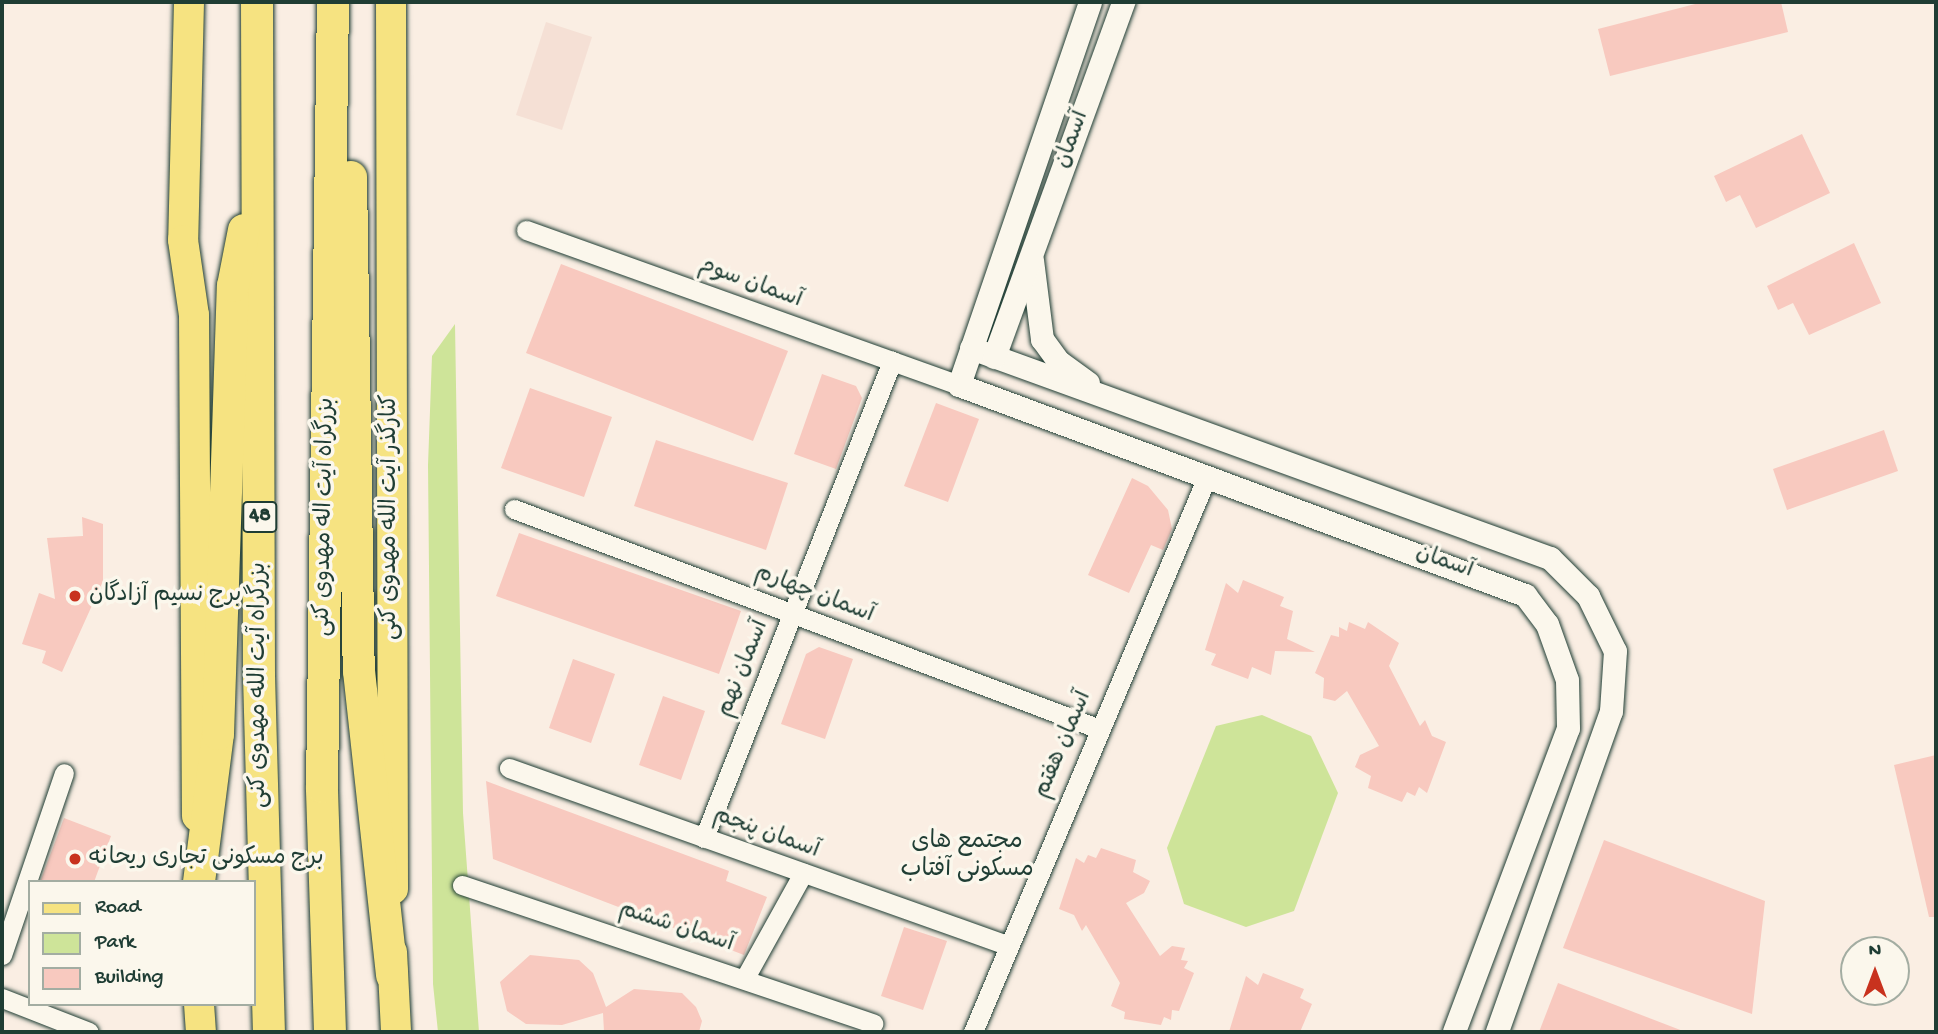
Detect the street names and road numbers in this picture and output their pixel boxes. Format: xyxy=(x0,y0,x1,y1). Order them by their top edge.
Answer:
street label: آسمان xyxy=(1050,108,1096,172)
street label: آسمان سوم xyxy=(694,253,806,315)
street label: کنارگذر آیت الله مهدوی کنی xyxy=(377,394,405,640)
street label: بزرگراه آیت اله مهدوی کنی xyxy=(310,397,342,637)
road number: 48 xyxy=(241,500,279,534)
street label: آسمان xyxy=(1412,540,1476,586)
street label: آسمان چهارم xyxy=(751,560,877,630)
street label: بزرگراه آیت الله مهدوی کنی xyxy=(246,562,274,808)
street label: آسمان نهم xyxy=(712,617,776,721)
street label: آسمان هفتم xyxy=(1029,687,1099,803)
street label: آسمان پنجم xyxy=(709,802,823,866)
street label: آسمان ششم xyxy=(615,897,737,959)

